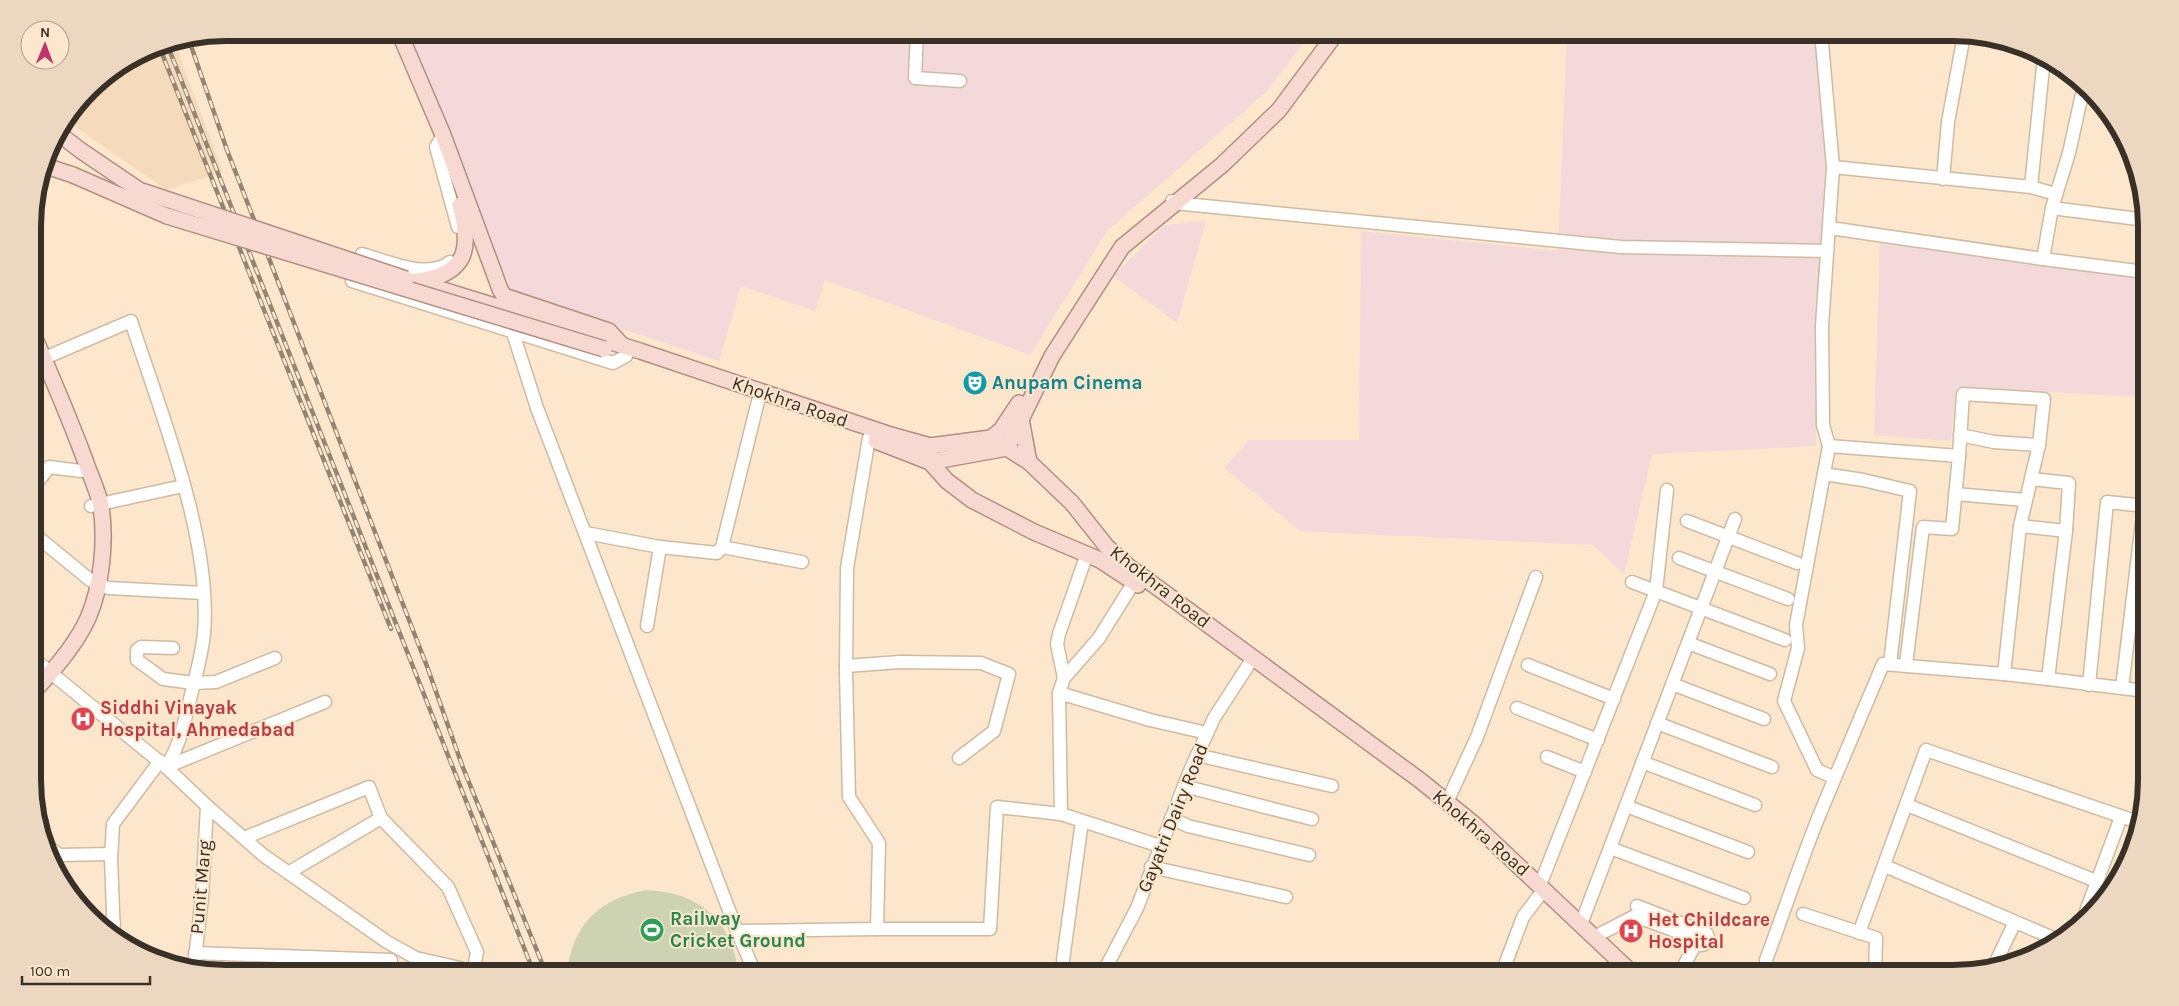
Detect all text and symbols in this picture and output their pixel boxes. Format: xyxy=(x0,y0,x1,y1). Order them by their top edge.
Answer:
north arrow xyxy=(20,20,70,70)
text: N xyxy=(40,24,50,41)
theatre icon: Anupam Cinema xyxy=(962,370,988,396)
street label: Khokhra Road xyxy=(729,372,851,432)
place label: Anupam Cinema xyxy=(992,372,1143,394)
street label: Khokhra Road xyxy=(1105,541,1215,633)
place label: Siddhi Vinayak Hospital, Ahmedabad xyxy=(100,697,295,741)
hospital icon: Siddhi Vinayak Hospital, Ahmedabad xyxy=(70,706,96,732)
street label: Gayatri Dairy Road xyxy=(1133,740,1213,896)
street label: Khokhra Road xyxy=(1428,785,1534,881)
street label: Punit Marg xyxy=(186,839,216,935)
place label: Railway Cricket Ground xyxy=(670,908,806,952)
place label: Het Childcare Hospital xyxy=(1648,909,1770,953)
sports icon: Railway Cricket Ground xyxy=(639,917,665,943)
hospital icon: Het Childcare Hospital xyxy=(1618,918,1644,944)
scale bar xyxy=(22,954,150,986)
text: 100 m xyxy=(30,962,70,980)

